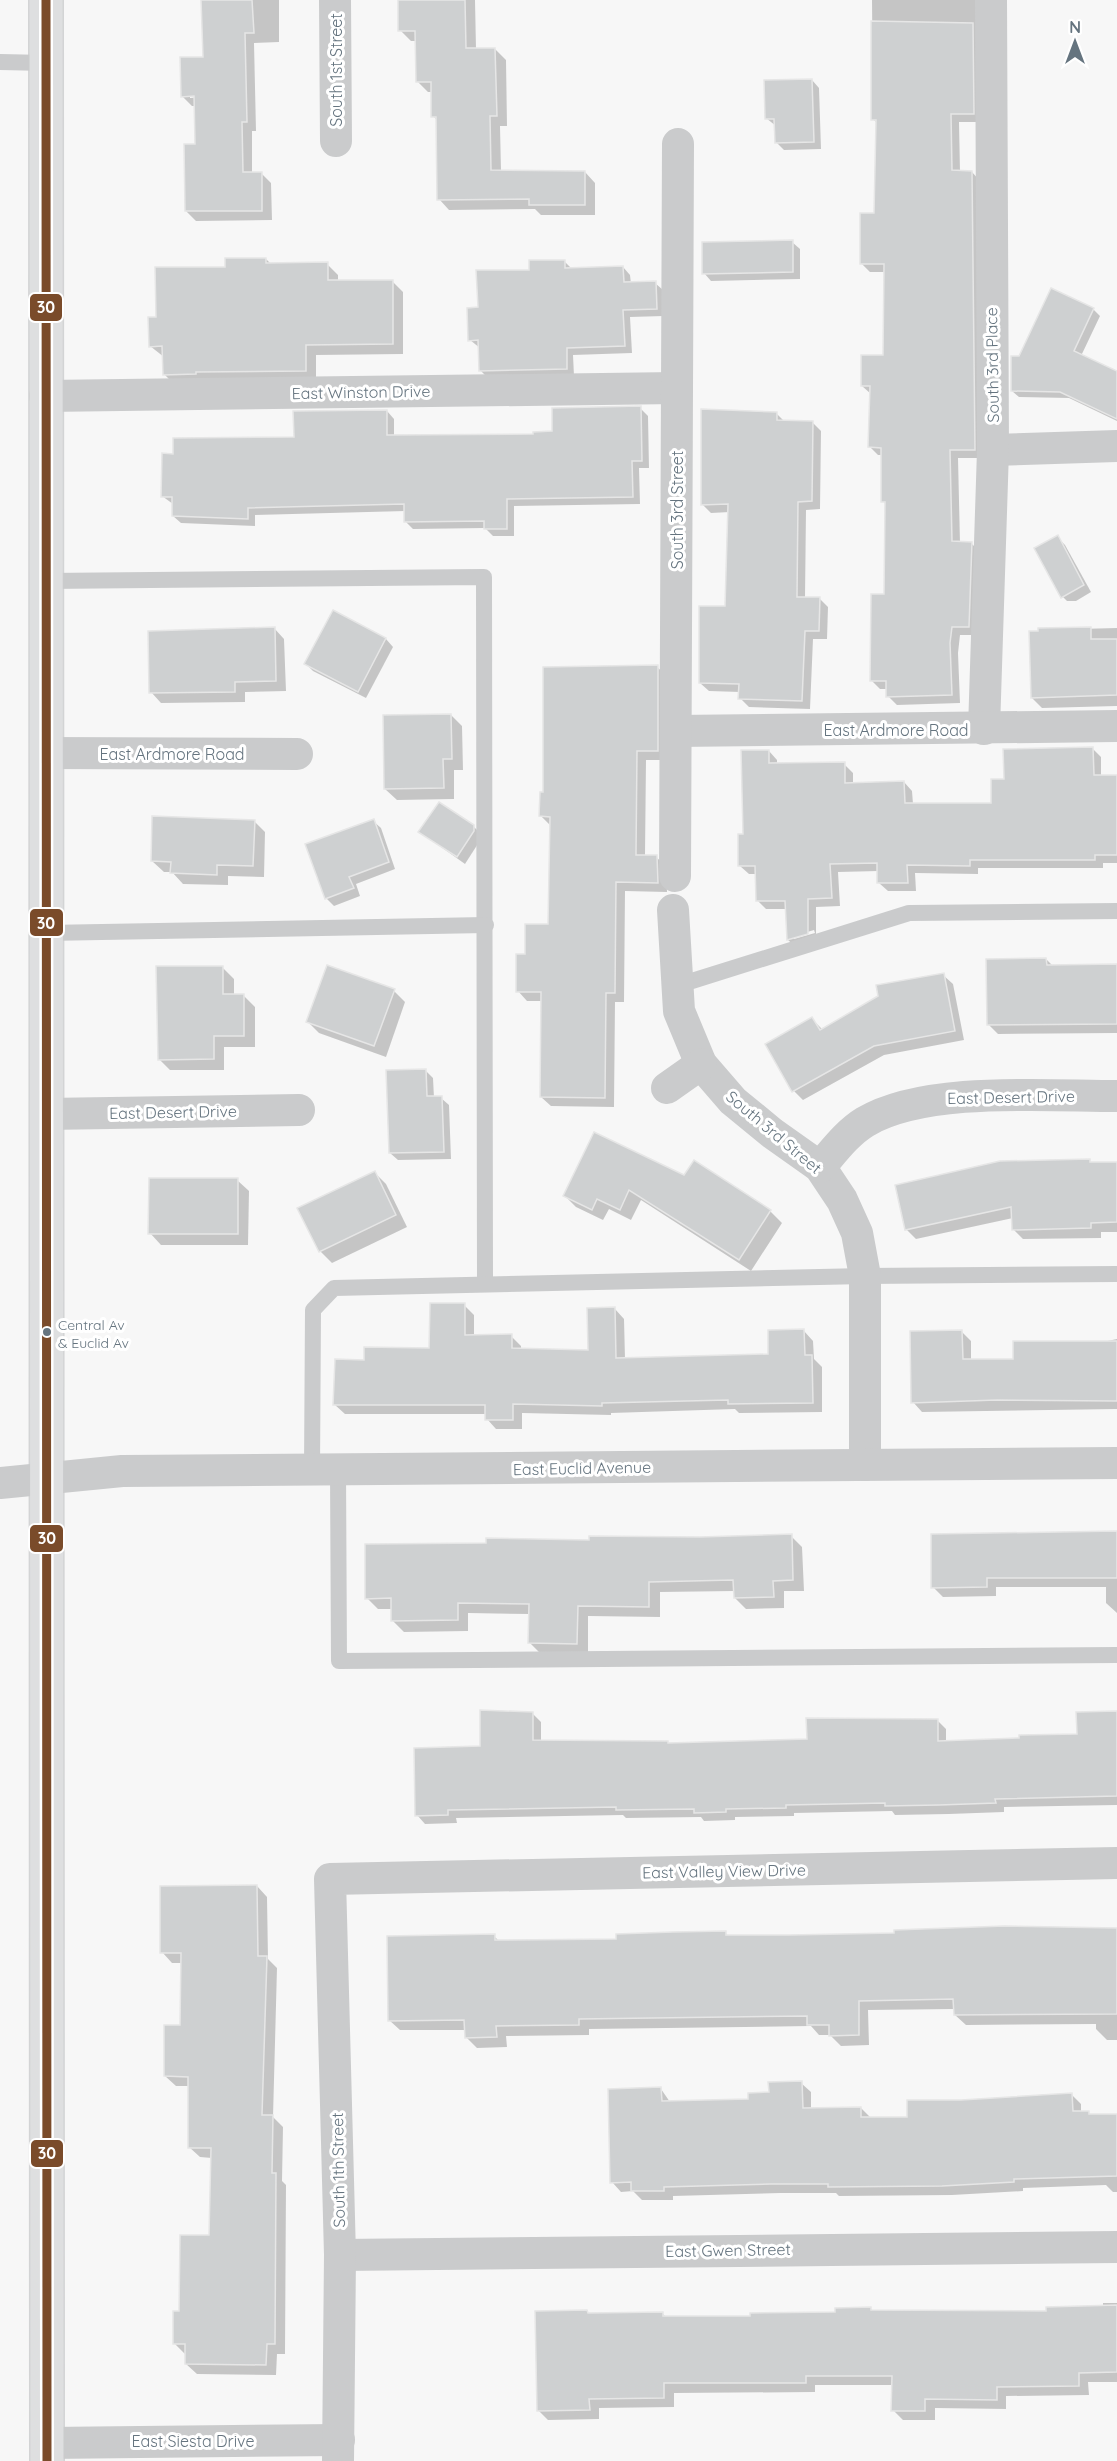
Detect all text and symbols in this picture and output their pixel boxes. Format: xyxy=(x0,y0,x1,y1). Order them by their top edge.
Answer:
north arrow xyxy=(1045,12,1105,72)
street label: South 1st Street xyxy=(326,13,346,127)
text: N xyxy=(1069,17,1081,37)
line badge: 30 xyxy=(29,293,63,322)
text: 30 xyxy=(37,297,55,317)
street label: South 3rd Place xyxy=(981,307,1003,423)
street label: East Winston Drive xyxy=(291,381,431,403)
street label: South 3rd Street xyxy=(667,451,687,569)
street label: East Ardmore Road xyxy=(823,720,969,740)
street label: East Ardmore Road xyxy=(99,744,245,764)
line badge: 30 xyxy=(29,908,64,937)
text: 30 xyxy=(37,913,55,933)
street label: South 3rd Street xyxy=(722,1086,826,1178)
street label: East Desert Drive xyxy=(947,1086,1075,1108)
street label: East Desert Drive xyxy=(109,1101,237,1123)
place label: Central Av & Euclid Av xyxy=(58,1316,129,1352)
marker: Central Av & Euclid Av xyxy=(41,1326,53,1338)
street label: East Euclid Avenue xyxy=(513,1457,651,1479)
line badge: 30 xyxy=(29,1524,64,1553)
text: 30 xyxy=(38,1528,56,1548)
street label: East Valley View Drive xyxy=(642,1860,806,1882)
street label: South 1th Street xyxy=(327,2112,349,2228)
line badge: 30 xyxy=(30,2139,64,2168)
text: 30 xyxy=(38,2143,56,2163)
street label: East Gwen Street xyxy=(665,2239,791,2261)
street label: East Siesta Drive xyxy=(131,2431,255,2451)

